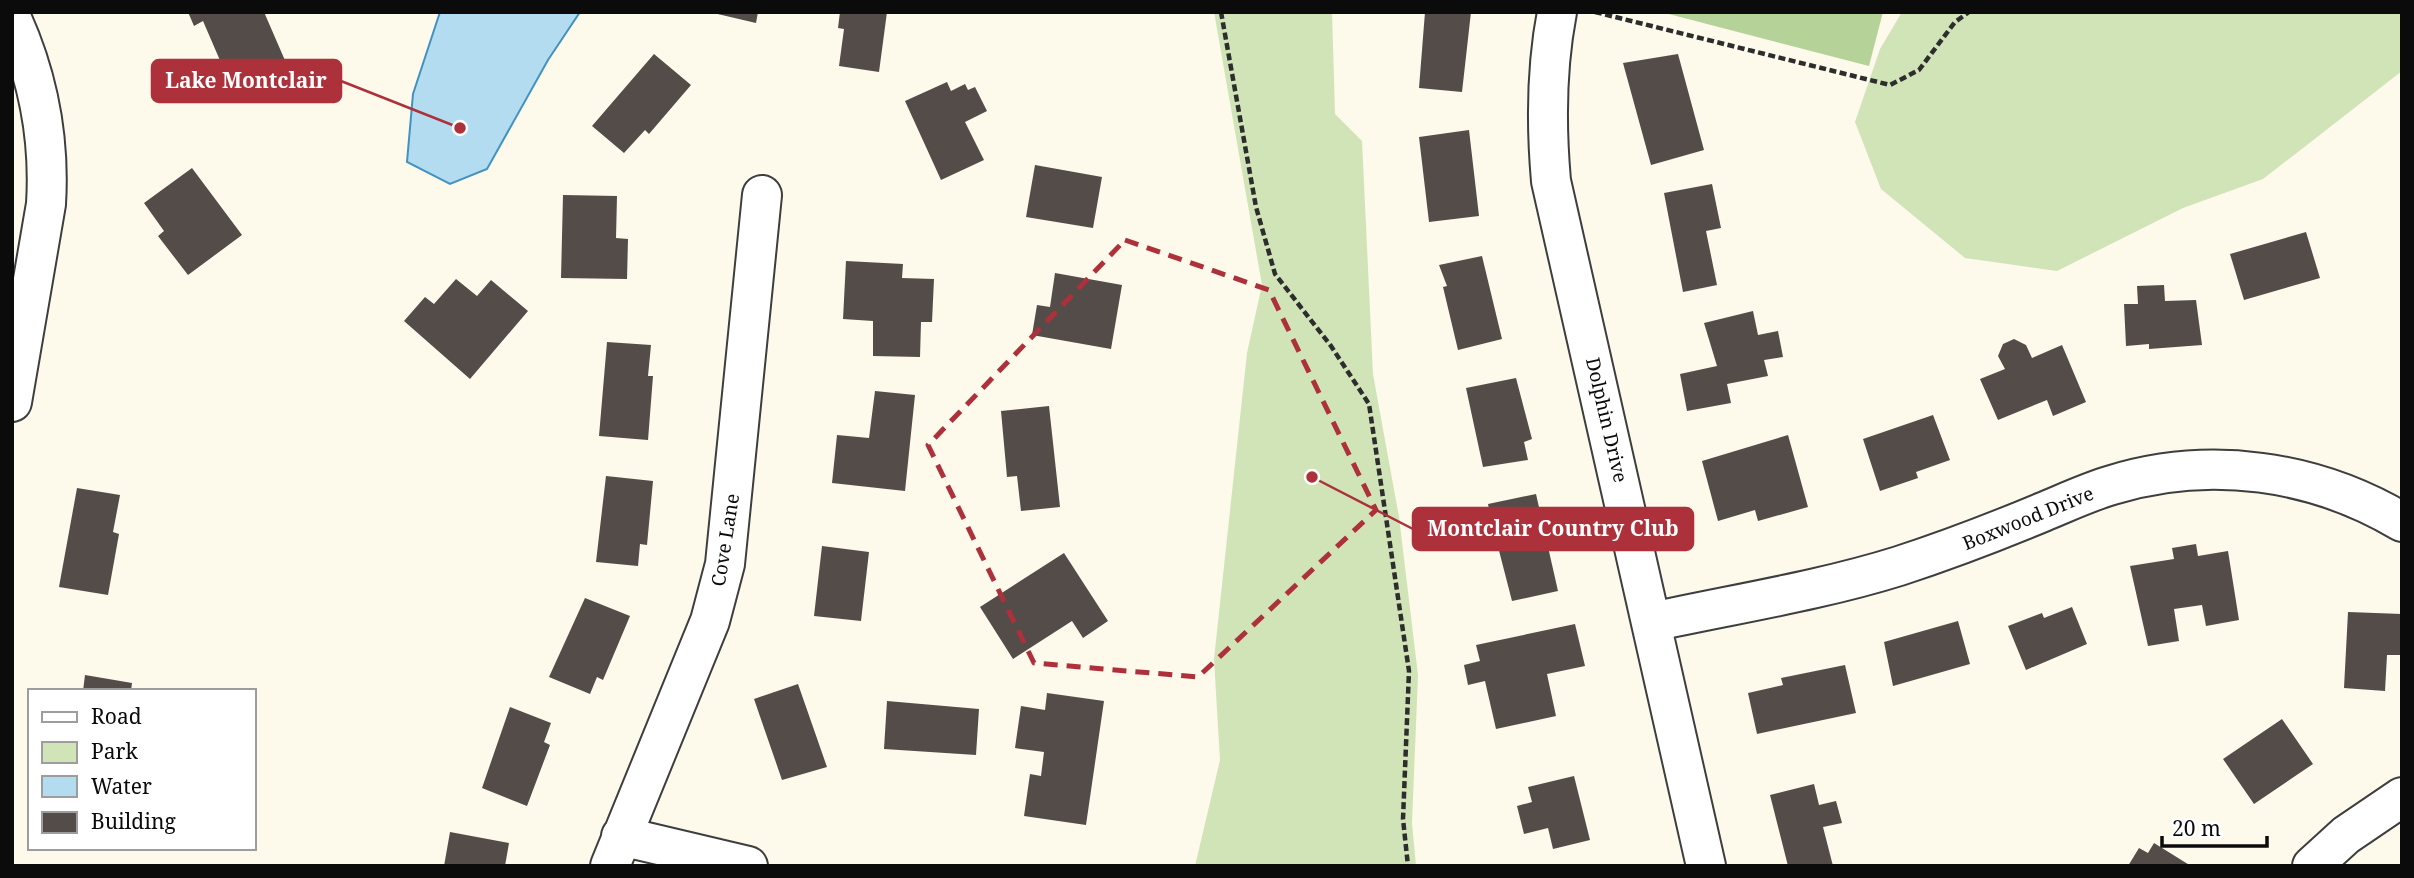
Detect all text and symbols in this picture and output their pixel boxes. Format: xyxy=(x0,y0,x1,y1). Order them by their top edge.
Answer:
callout: Lake Montclair xyxy=(152,60,341,102)
text: Lake Montclair xyxy=(165,66,327,94)
street label: Dolphin Drive xyxy=(1580,355,1634,485)
street label: Boxwood Drive xyxy=(1959,480,2097,556)
street label: Cove Lane xyxy=(705,492,745,588)
callout: Montclair Country Club xyxy=(1413,508,1693,550)
text: Montclair Country Club xyxy=(1427,514,1679,542)
legend xyxy=(28,689,256,850)
text: Road xyxy=(91,702,142,730)
text: Park xyxy=(91,737,138,765)
text: Water xyxy=(91,772,152,800)
scale bar xyxy=(2162,804,2267,848)
text: Building xyxy=(91,807,176,835)
text: 20 m xyxy=(2172,814,2221,842)

